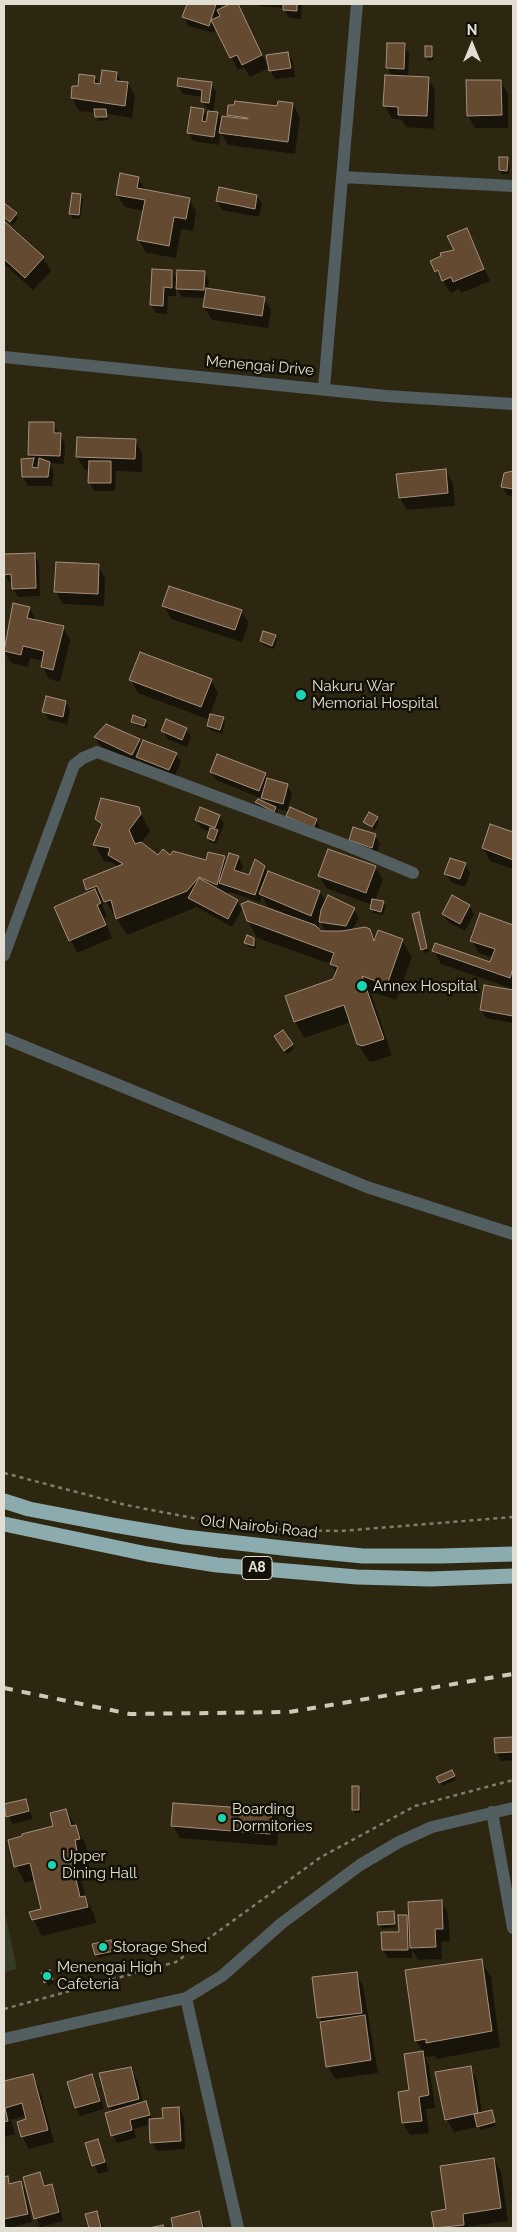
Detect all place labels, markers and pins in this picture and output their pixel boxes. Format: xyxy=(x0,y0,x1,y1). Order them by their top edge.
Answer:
place label: Nakuru War Memorial Hospital xyxy=(312,677,438,712)
marker: Nakuru War Memorial Hospital xyxy=(294,688,308,702)
place label: Annex Hospital xyxy=(373,977,477,995)
marker: Annex Hospital xyxy=(355,979,369,993)
place label: Boarding Dormitories xyxy=(232,1800,312,1835)
marker: Boarding Dormitories xyxy=(216,1812,228,1824)
place label: Upper Dining Hall xyxy=(62,1847,137,1882)
marker: Upper Dining Hall xyxy=(46,1859,58,1871)
place label: Storage Shed xyxy=(113,1938,207,1956)
marker: Storage Shed xyxy=(97,1941,109,1953)
place label: Menengai High Cafeteria xyxy=(57,1958,162,1993)
marker: Menengai High Cafeteria xyxy=(41,1970,53,1982)

